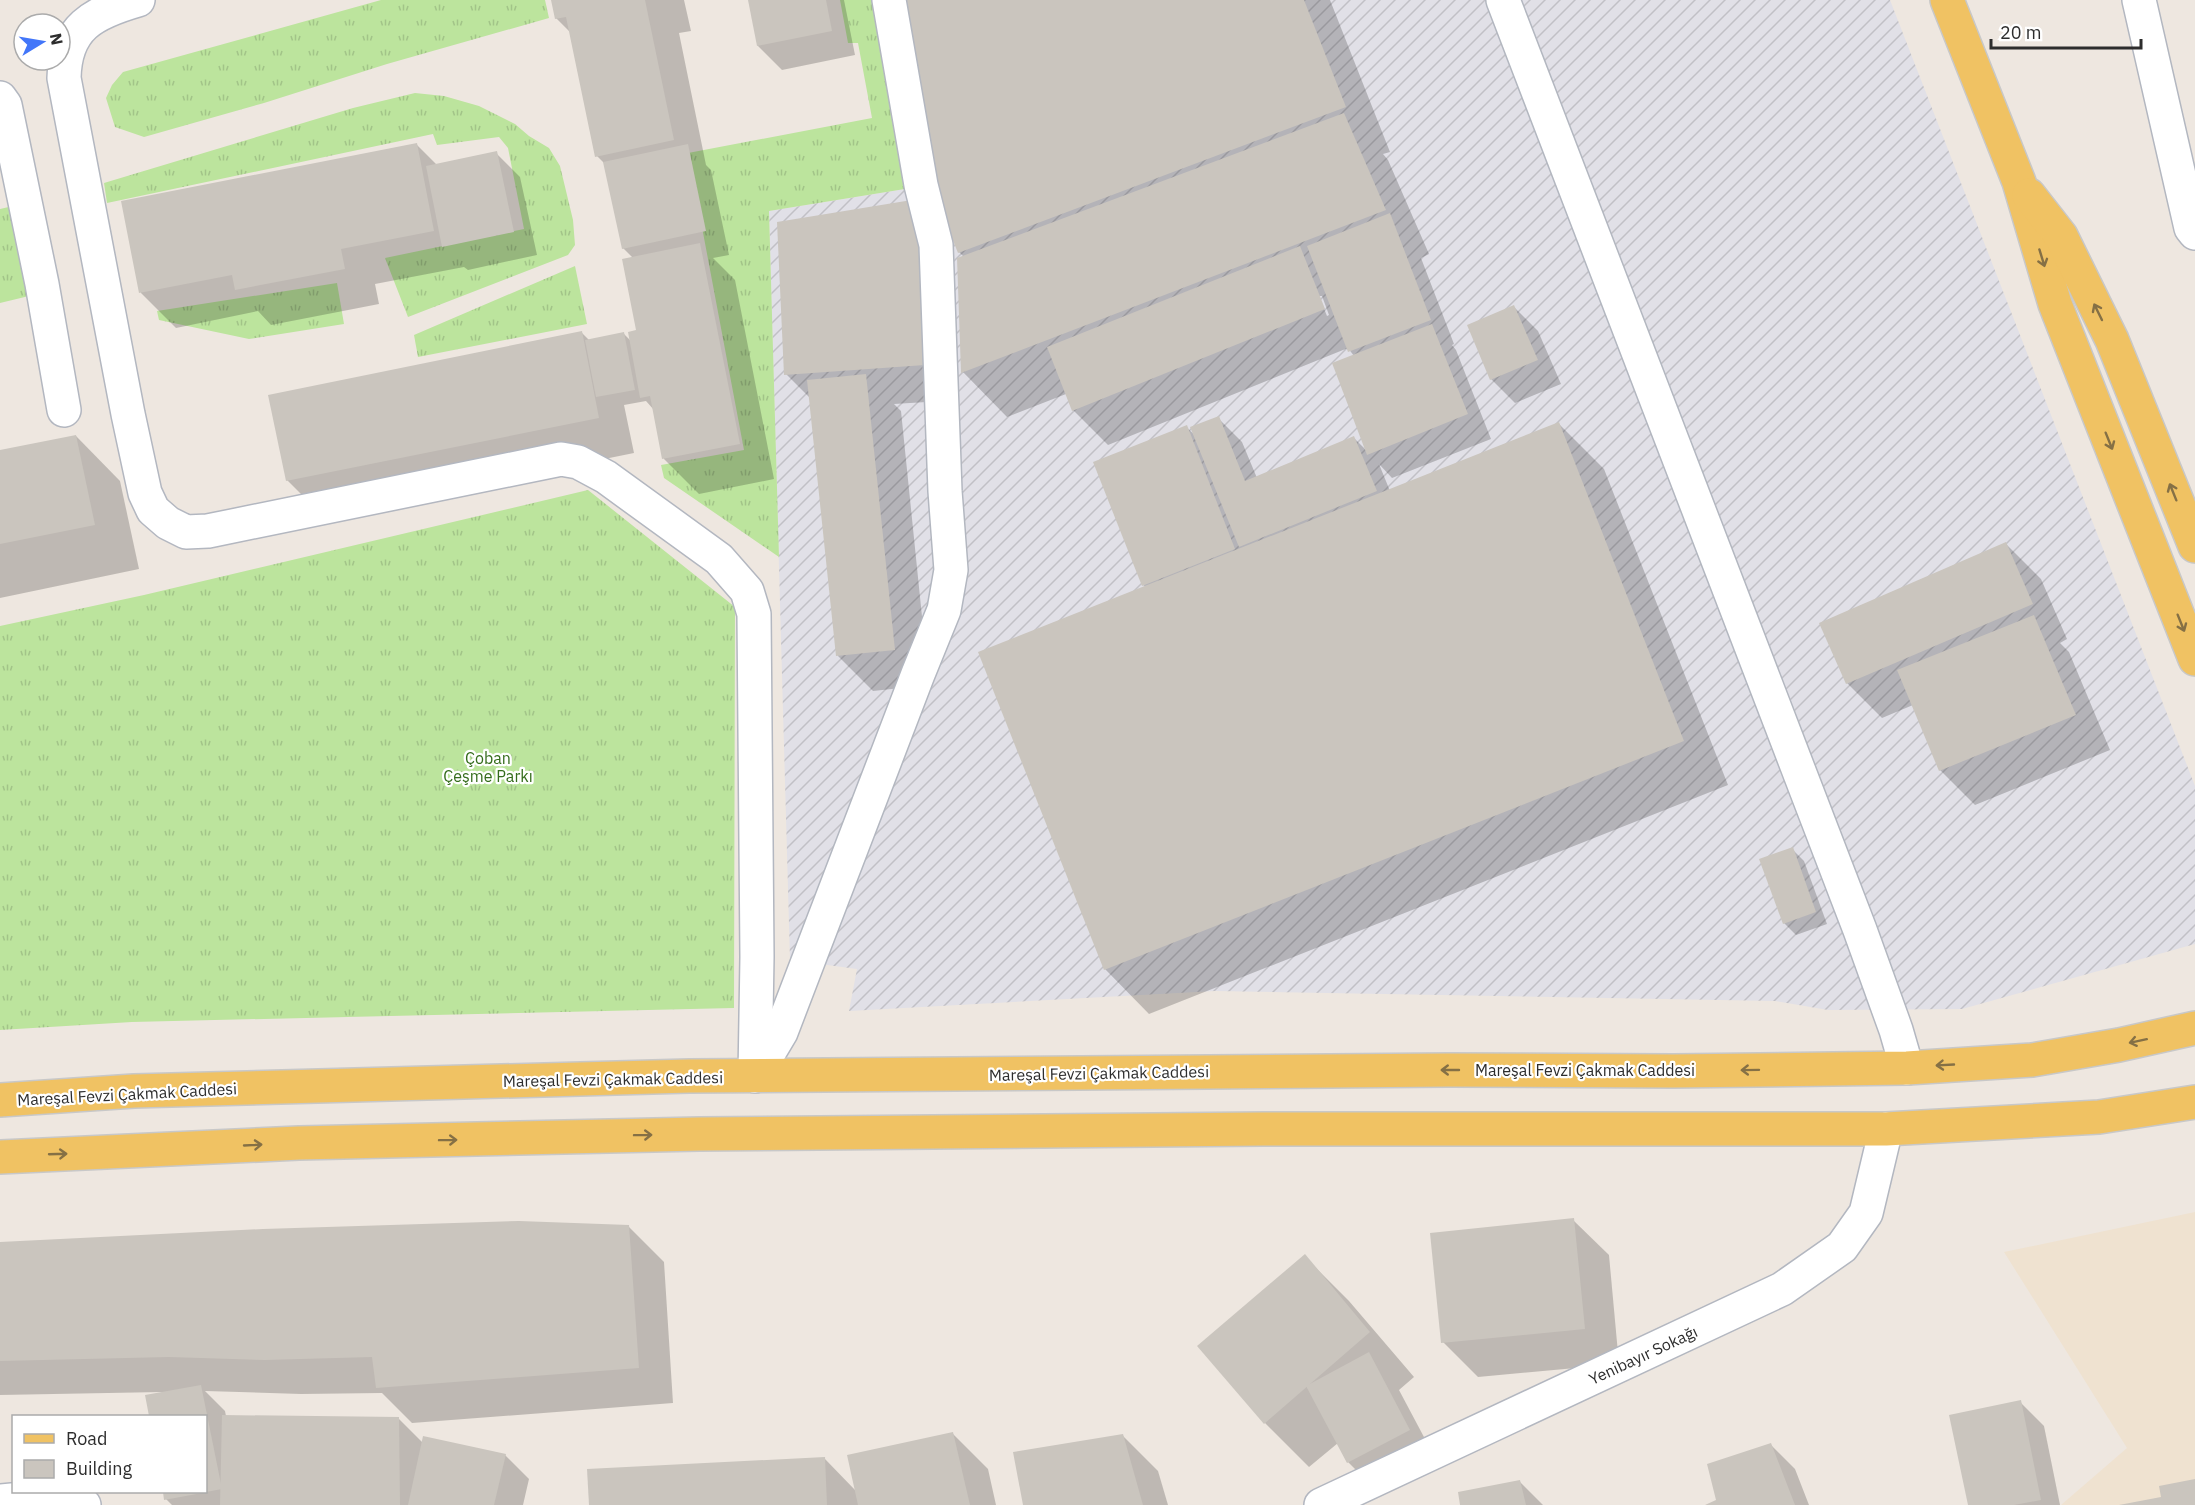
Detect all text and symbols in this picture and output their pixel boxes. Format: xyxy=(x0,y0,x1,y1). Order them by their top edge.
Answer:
north arrow xyxy=(12,12,72,72)
scale bar xyxy=(1991,12,2141,50)
text: 20 m xyxy=(2000,21,2042,44)
text: N xyxy=(46,32,68,47)
one-way arrow xyxy=(2037,248,2048,267)
one-way arrow xyxy=(2092,303,2104,321)
one-way arrow xyxy=(2104,431,2115,450)
one-way arrow xyxy=(2167,483,2178,501)
one-way arrow xyxy=(2176,613,2187,631)
park label: Çoban Çeşme Parkı xyxy=(443,748,533,786)
one-way arrow xyxy=(2129,1036,2148,1047)
street label: Mareşal Fevzi Çakmak Caddesi xyxy=(1475,1060,1695,1080)
one-way arrow xyxy=(1935,1060,1955,1071)
street label: Mareşal Fevzi Çakmak Caddesi xyxy=(989,1061,1209,1085)
one-way arrow xyxy=(1440,1064,1460,1076)
one-way arrow xyxy=(1740,1064,1760,1076)
street label: Mareşal Fevzi Çakmak Caddesi xyxy=(503,1067,723,1091)
street label: Mareşal Fevzi Çakmak Caddesi xyxy=(17,1078,237,1110)
one-way arrow xyxy=(633,1130,653,1141)
one-way arrow xyxy=(438,1134,458,1145)
one-way arrow xyxy=(243,1139,263,1150)
one-way arrow xyxy=(48,1149,68,1160)
street label: Yenibayır Sokağı xyxy=(1585,1321,1701,1389)
legend xyxy=(12,1415,207,1493)
text: Road xyxy=(66,1427,107,1450)
text: Building xyxy=(66,1457,133,1480)

